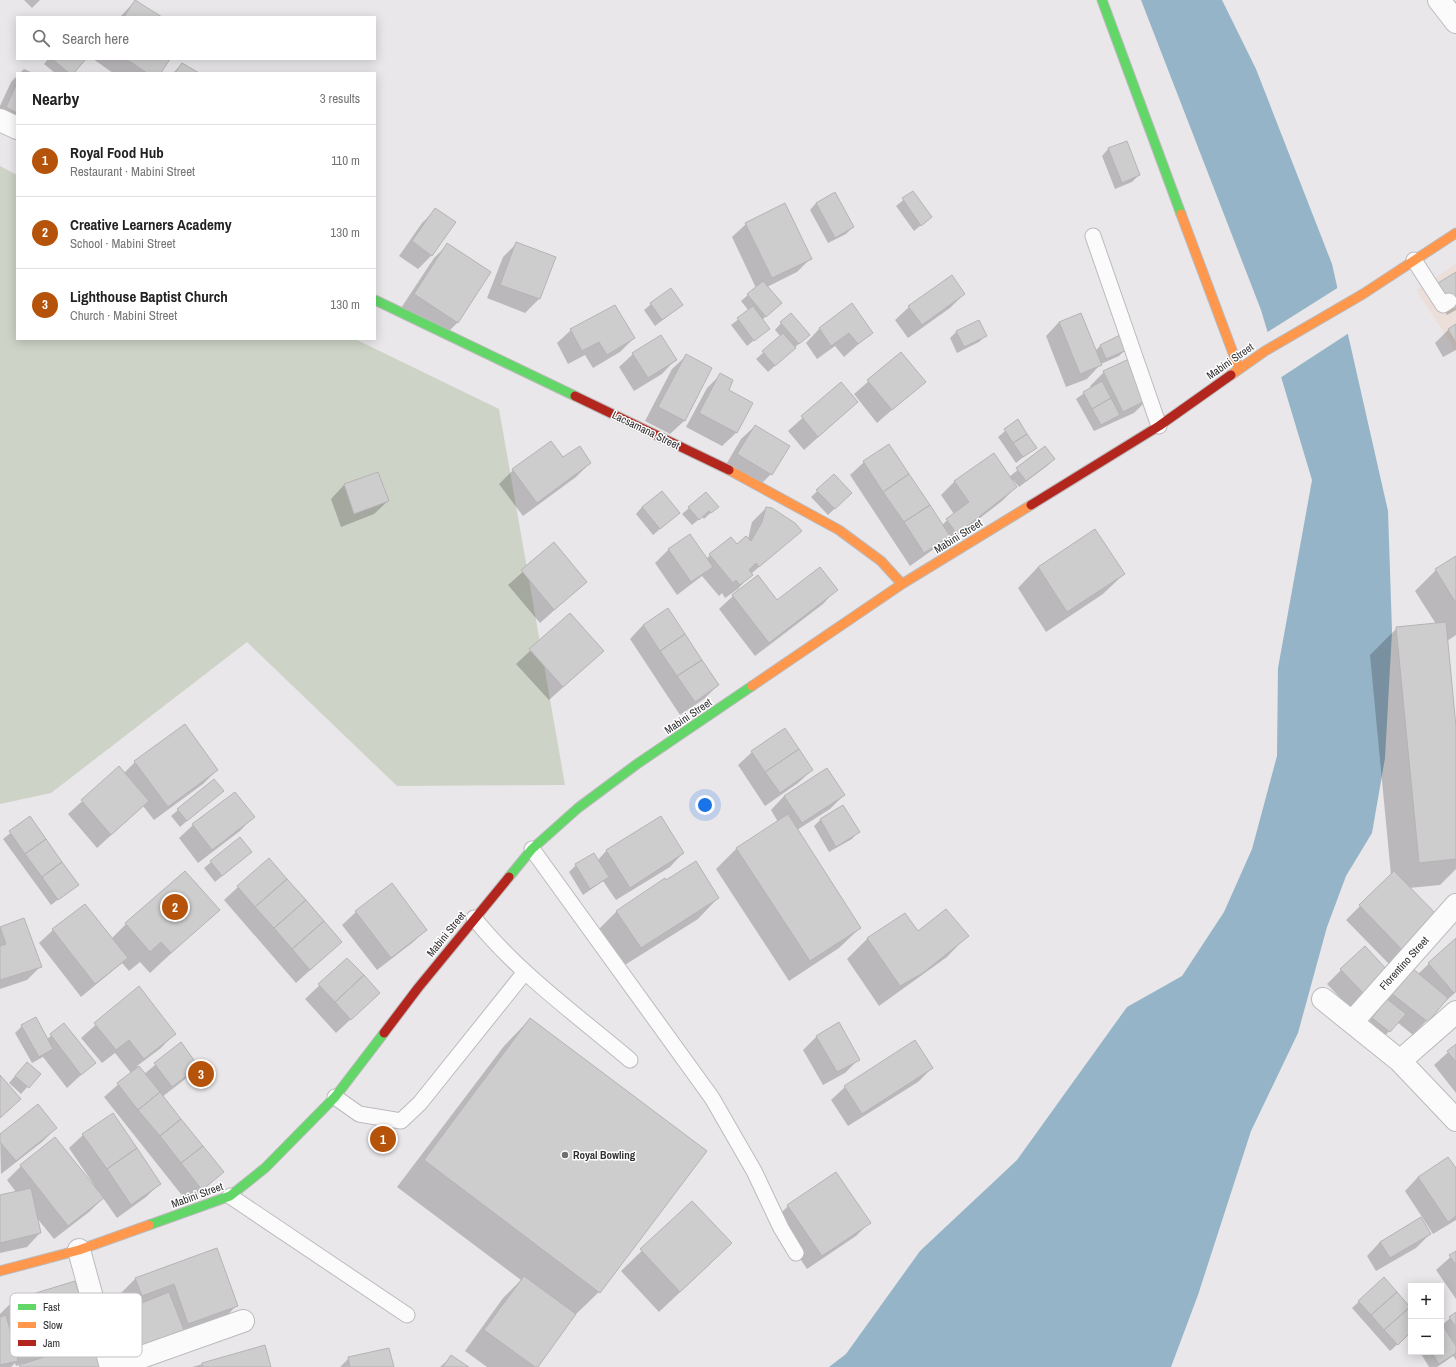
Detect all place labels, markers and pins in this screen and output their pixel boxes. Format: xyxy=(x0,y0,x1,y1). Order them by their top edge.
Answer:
pin: 2 xyxy=(162,892,188,922)
pin: 3 xyxy=(188,1059,214,1089)
pin: 1 xyxy=(370,1124,396,1154)
place label: Royal Bowling xyxy=(573,1148,636,1162)
marker: Royal Bowling xyxy=(560,1150,570,1160)

